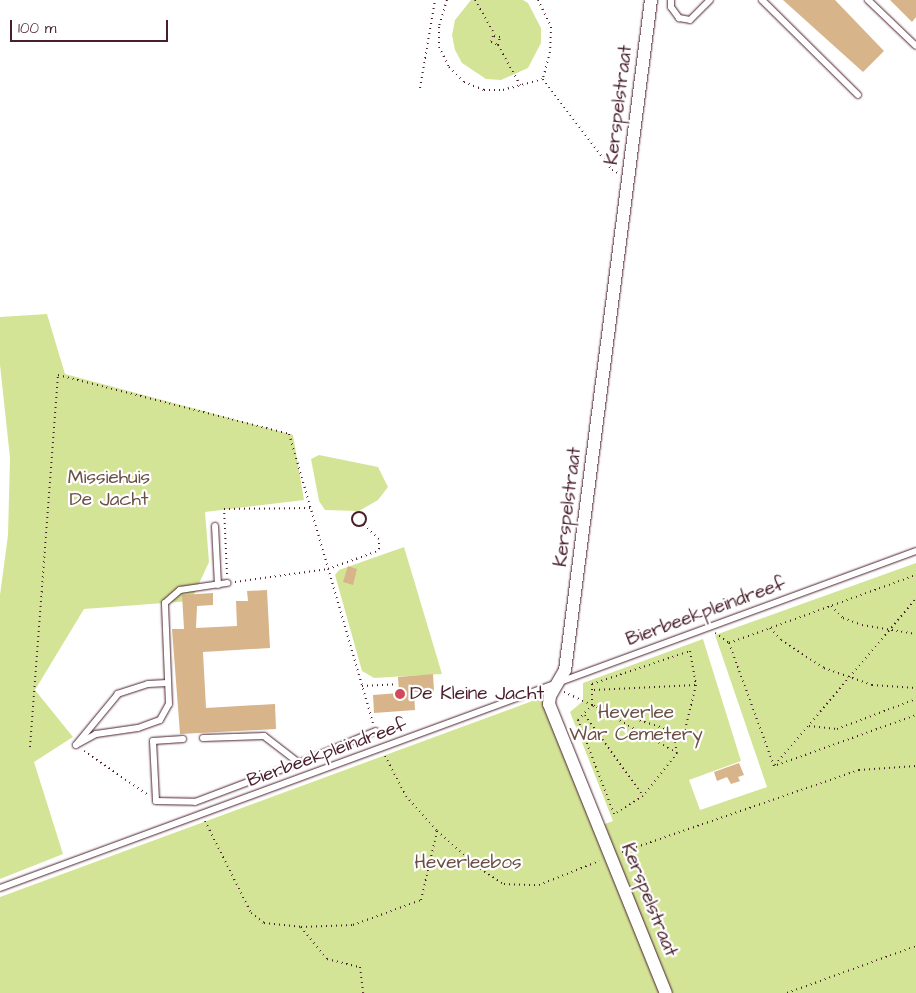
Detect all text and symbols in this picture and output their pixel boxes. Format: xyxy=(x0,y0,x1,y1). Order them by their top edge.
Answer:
scale bar xyxy=(12,10,170,42)
text: 100 m xyxy=(18,18,57,39)
street label: Kerspelstraat xyxy=(600,44,638,166)
street label: Kerspelstraat xyxy=(549,446,587,568)
park label: Missiehuis De Jacht xyxy=(68,467,150,511)
street label: Bierbeekpleindreef xyxy=(623,573,789,651)
place label: De Kleine Jacht xyxy=(410,683,544,705)
marker: De Kleine Jacht xyxy=(394,688,406,700)
park label: Heverlee War Cemetery xyxy=(569,702,703,746)
street label: Bierbeekpleindreef xyxy=(244,714,410,792)
street label: Kerspelstraat xyxy=(616,840,682,960)
park label: Heverleebos xyxy=(415,852,521,874)

